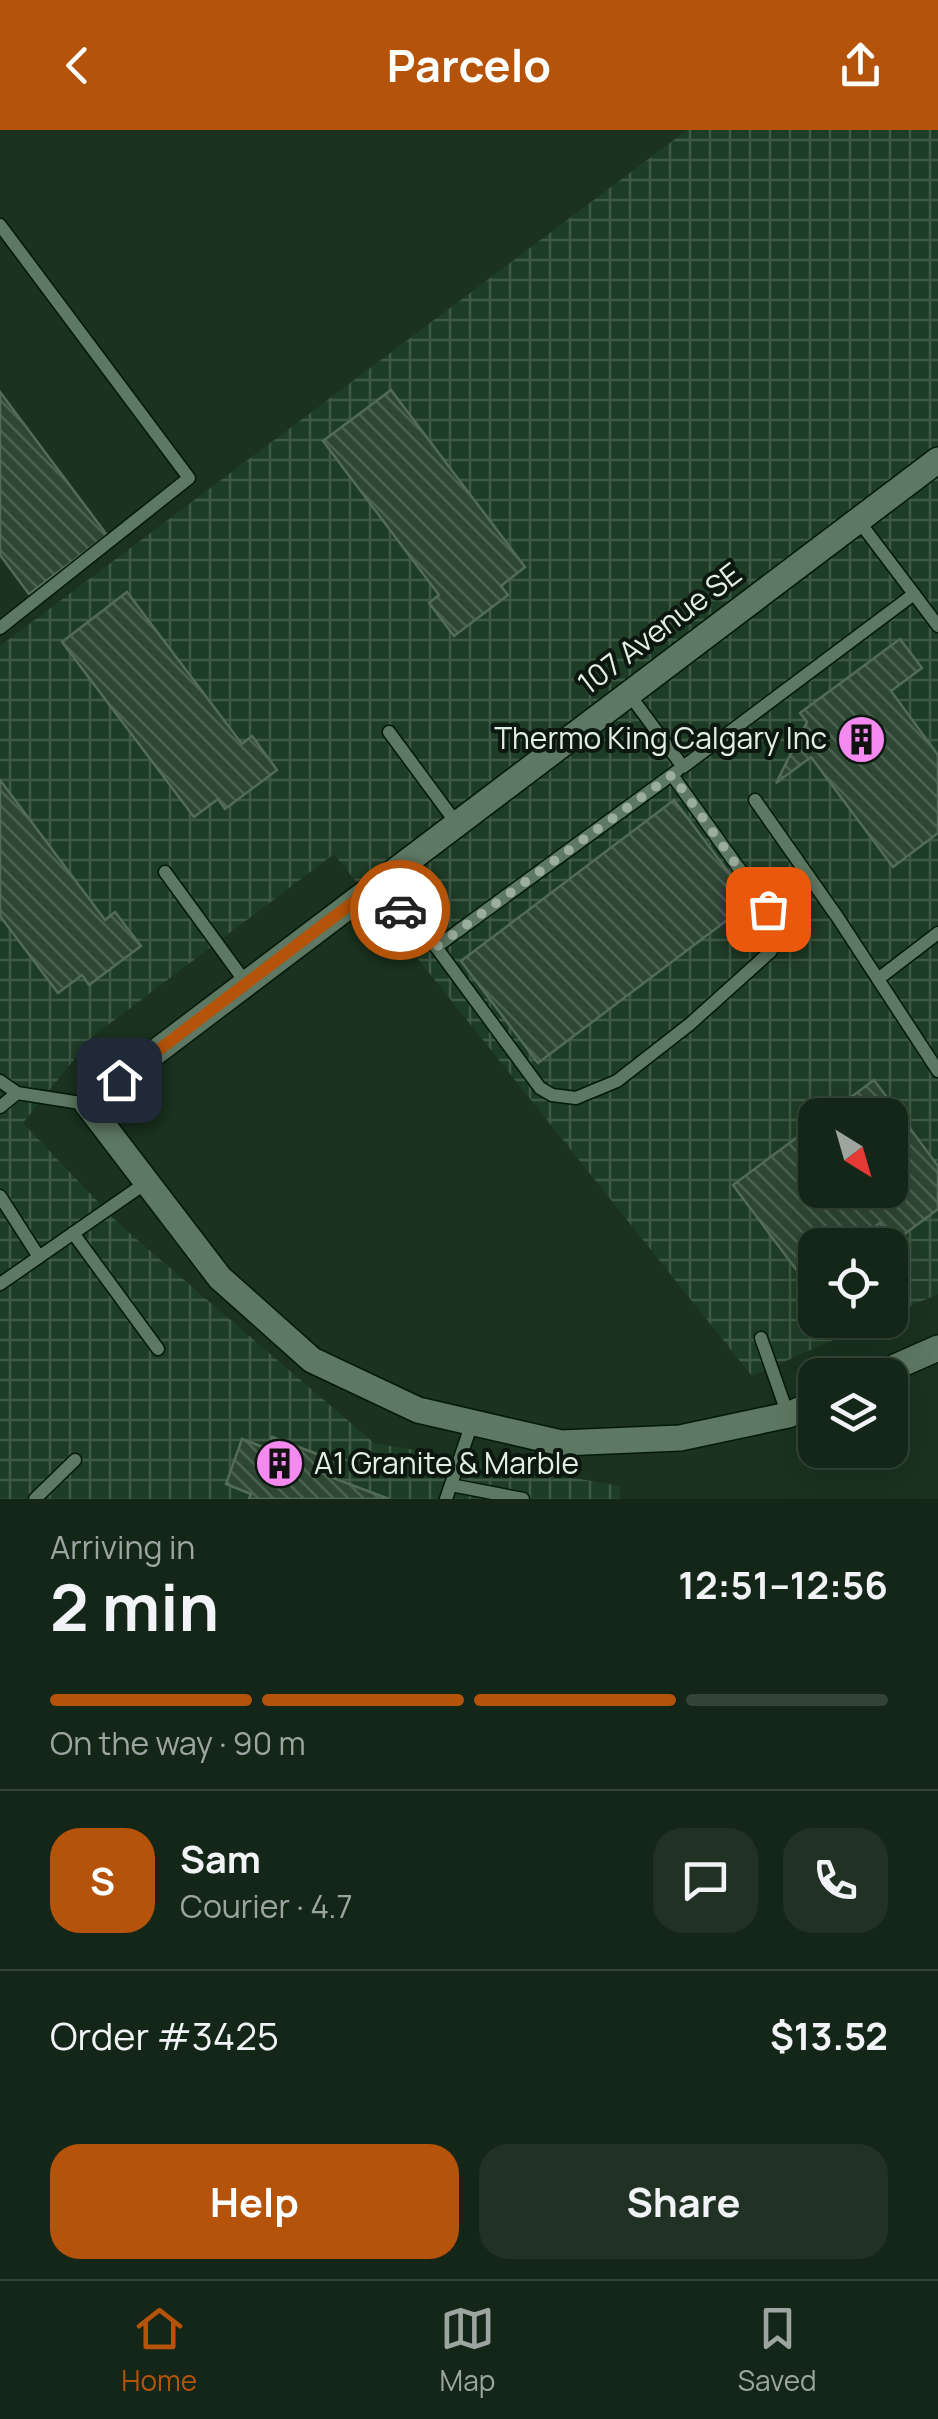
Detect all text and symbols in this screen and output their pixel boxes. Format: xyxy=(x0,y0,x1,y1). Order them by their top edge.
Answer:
text: Parcelo xyxy=(387,34,551,96)
icon: back xyxy=(50,38,105,93)
icon: share xyxy=(833,38,888,93)
street label: 107 Avenue SE xyxy=(569,553,749,703)
building icon: Thermo King Calgary Inc xyxy=(836,713,888,765)
place label: Thermo King Calgary Inc xyxy=(494,717,827,758)
courier xyxy=(350,860,450,960)
pin xyxy=(726,867,811,952)
icon: bag xyxy=(741,882,796,937)
icon: car xyxy=(373,883,428,938)
pin xyxy=(77,1038,162,1123)
icon: home xyxy=(92,1053,147,1108)
north arrow xyxy=(798,1098,908,1208)
map controls xyxy=(798,1098,908,1468)
button: locate xyxy=(798,1228,908,1338)
button: layers xyxy=(798,1358,908,1468)
building icon: A1 Granite & Marble xyxy=(253,1438,305,1490)
place label: A1 Granite & Marble xyxy=(314,1442,579,1483)
text: Arriving in xyxy=(50,1525,195,1569)
text: 12:51–12:56 xyxy=(678,1558,888,1610)
text: 2 min xyxy=(50,1562,219,1651)
text: On the way · 90 m xyxy=(50,1721,306,1765)
button: chat xyxy=(653,1828,758,1933)
button: phone xyxy=(783,1828,888,1933)
text: Sam xyxy=(180,1832,261,1884)
text: S xyxy=(90,1854,115,1906)
text: Courier · 4.7 xyxy=(180,1884,353,1928)
text: Order #3425 xyxy=(50,2009,279,2061)
text: $13.52 xyxy=(770,2009,888,2061)
button: Help xyxy=(50,2144,459,2259)
button: Share xyxy=(479,2144,888,2259)
tab: Home xyxy=(121,2301,197,2399)
tab: Map xyxy=(440,2301,495,2399)
tab: Saved xyxy=(738,2301,817,2399)

